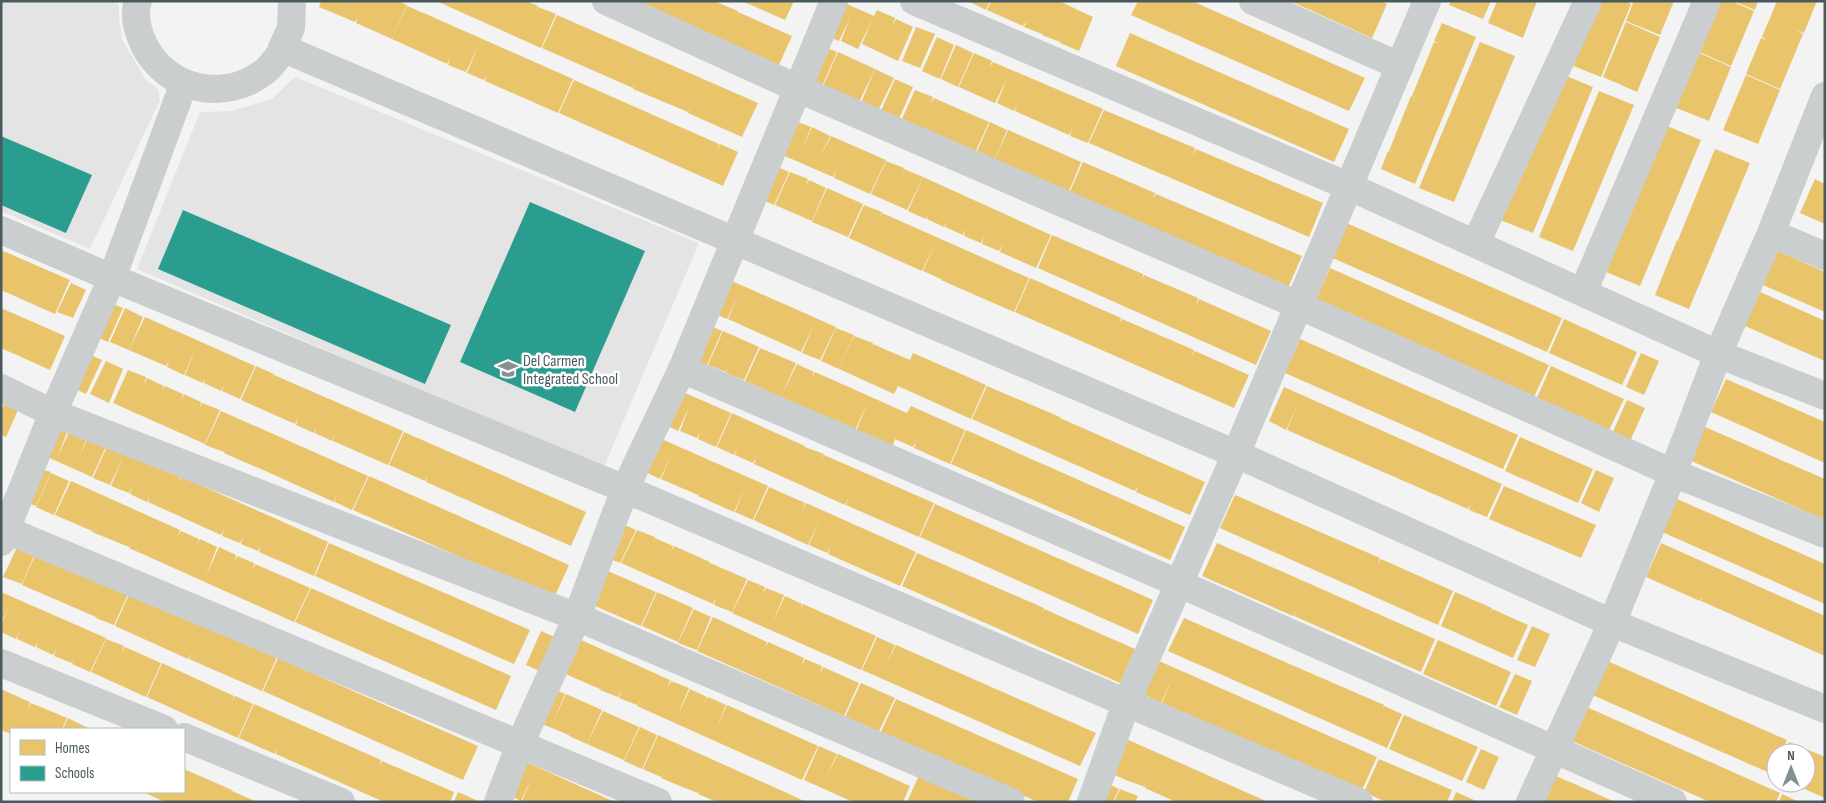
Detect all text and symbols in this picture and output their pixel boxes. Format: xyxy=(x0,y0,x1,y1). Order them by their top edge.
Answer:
place label: Del Carmen Integrated School xyxy=(523,352,618,389)
school or university icon: Del Carmen Integrated School xyxy=(497,358,519,380)
legend xyxy=(10,728,185,793)
text: Homes xyxy=(55,739,90,758)
north arrow xyxy=(1766,743,1816,793)
text: N xyxy=(1787,747,1795,764)
text: Schools xyxy=(55,764,94,783)

